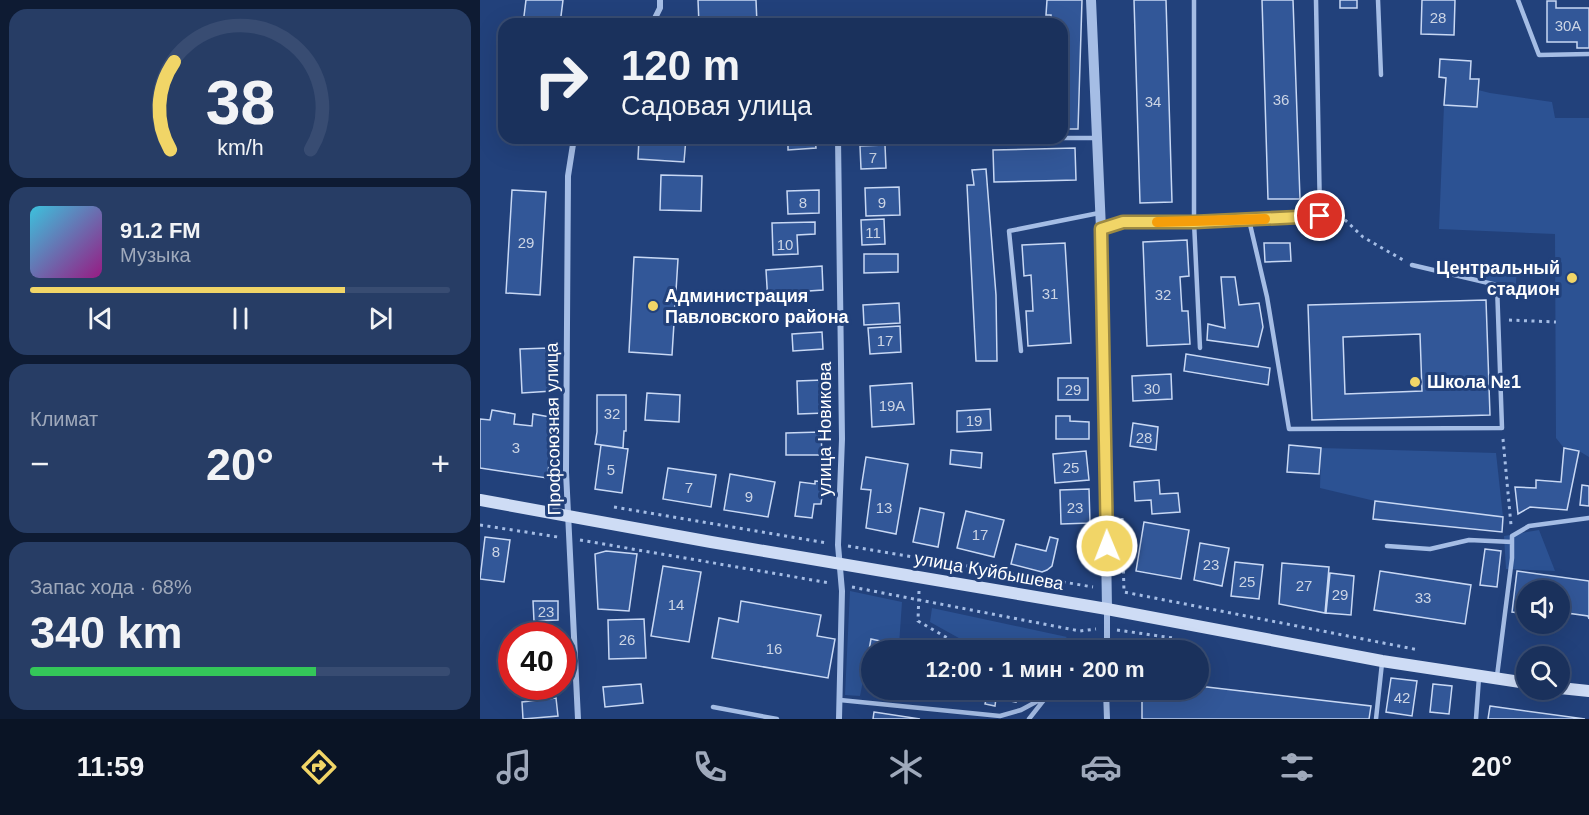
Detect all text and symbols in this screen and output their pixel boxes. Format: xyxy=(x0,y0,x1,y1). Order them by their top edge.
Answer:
house number: 28 xyxy=(1430,9,1446,26)
house number: 30А xyxy=(1555,17,1581,34)
icon: right xyxy=(522,42,600,120)
text: 120 m xyxy=(621,42,740,89)
text: 38 xyxy=(205,68,275,137)
text: Садовая улица xyxy=(621,91,812,121)
house number: 36 xyxy=(1273,91,1289,108)
house number: 34 xyxy=(1145,93,1161,110)
text: km/h xyxy=(217,137,263,161)
house number: 7 xyxy=(869,149,877,166)
pin xyxy=(1294,190,1345,241)
house number: 8 xyxy=(799,194,807,211)
house number: 9 xyxy=(878,194,886,211)
icon: arrive xyxy=(1303,199,1336,232)
text: 91.2 FM xyxy=(120,218,201,243)
house number: 11 xyxy=(865,224,881,241)
house number: 29 xyxy=(518,234,534,251)
house number: 10 xyxy=(777,236,793,253)
text: Музыка xyxy=(120,244,191,266)
place label: Центральный стадион xyxy=(1436,258,1560,299)
marker: Центральный стадион xyxy=(1565,271,1579,285)
house number: 31 xyxy=(1042,285,1058,302)
place label: Администрация Павловского района xyxy=(665,286,850,327)
house number: 32 xyxy=(1155,286,1171,303)
marker: Администрация Павловского района xyxy=(646,299,660,313)
icon: previous xyxy=(84,302,117,335)
icon: pause xyxy=(224,302,257,335)
icon: next xyxy=(364,302,397,335)
house number: 17 xyxy=(877,332,893,349)
street label: Профсоюзная улица xyxy=(541,341,565,516)
street label: улица Новикова xyxy=(815,361,835,496)
place label: Школа №1 xyxy=(1427,372,1521,392)
marker: Школа №1 xyxy=(1408,375,1422,389)
house number: 30 xyxy=(1144,380,1160,397)
house number: 29 xyxy=(1065,381,1081,398)
house number: 19А xyxy=(879,397,905,414)
house number: 32 xyxy=(604,405,620,422)
text: Климат xyxy=(30,408,98,430)
house number: 19 xyxy=(966,412,982,429)
house number: 28 xyxy=(1136,429,1152,446)
text: 20° xyxy=(206,439,274,490)
house number: 3 xyxy=(512,439,520,456)
text: − xyxy=(30,445,49,482)
text: + xyxy=(431,445,450,482)
house number: 25 xyxy=(1063,459,1079,476)
house number: 5 xyxy=(607,461,615,478)
house number: 7 xyxy=(685,479,693,496)
house number: 9 xyxy=(745,488,753,505)
house number: 13 xyxy=(876,499,892,516)
house number: 23 xyxy=(1067,499,1083,516)
position arrow xyxy=(1075,514,1139,578)
house number: 17 xyxy=(972,526,988,543)
house number: 8 xyxy=(492,543,500,560)
street label: улица Куйбышева xyxy=(913,548,1066,594)
house number: 23 xyxy=(1203,556,1219,573)
house number: 25 xyxy=(1239,573,1255,590)
text: Запас хода · 68% xyxy=(30,576,192,598)
house number: 27 xyxy=(1296,577,1312,594)
map controls xyxy=(1516,580,1570,700)
button: sound xyxy=(1516,580,1570,634)
house number: 29 xyxy=(1332,586,1348,603)
house number: 33 xyxy=(1415,589,1431,606)
house number: 14 xyxy=(668,596,684,613)
house number: 23 xyxy=(538,603,554,620)
text: 340 km xyxy=(30,607,183,658)
speed limit sign: 40 xyxy=(498,622,576,700)
house number: 26 xyxy=(619,631,635,648)
house number: 16 xyxy=(766,640,782,657)
button: search xyxy=(1516,646,1570,700)
text: 12:00 · 1 мин · 200 m xyxy=(925,657,1145,682)
house number: 42 xyxy=(1394,689,1410,706)
icon: directions xyxy=(298,746,340,788)
icon: music xyxy=(493,746,535,788)
icon: phone xyxy=(689,746,731,788)
icon: climate xyxy=(885,746,927,788)
icon: car xyxy=(1080,746,1122,788)
icon: filters xyxy=(1276,746,1318,788)
text: 11:59 xyxy=(77,752,144,782)
text: 20° xyxy=(1471,752,1512,782)

